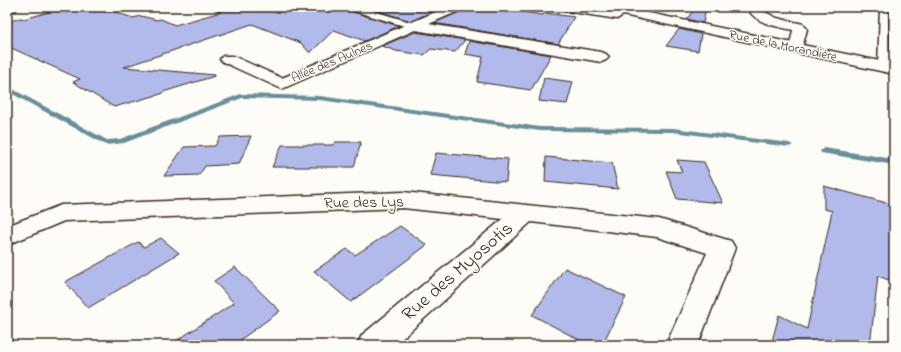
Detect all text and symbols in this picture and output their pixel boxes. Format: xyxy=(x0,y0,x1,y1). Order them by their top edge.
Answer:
street label: Rue de la Morandière xyxy=(727,25,839,67)
street label: Allée des Aulnes xyxy=(288,36,376,88)
street label: Rue des Lys xyxy=(324,190,404,216)
street label: Rue des Myosotis xyxy=(396,216,520,329)

